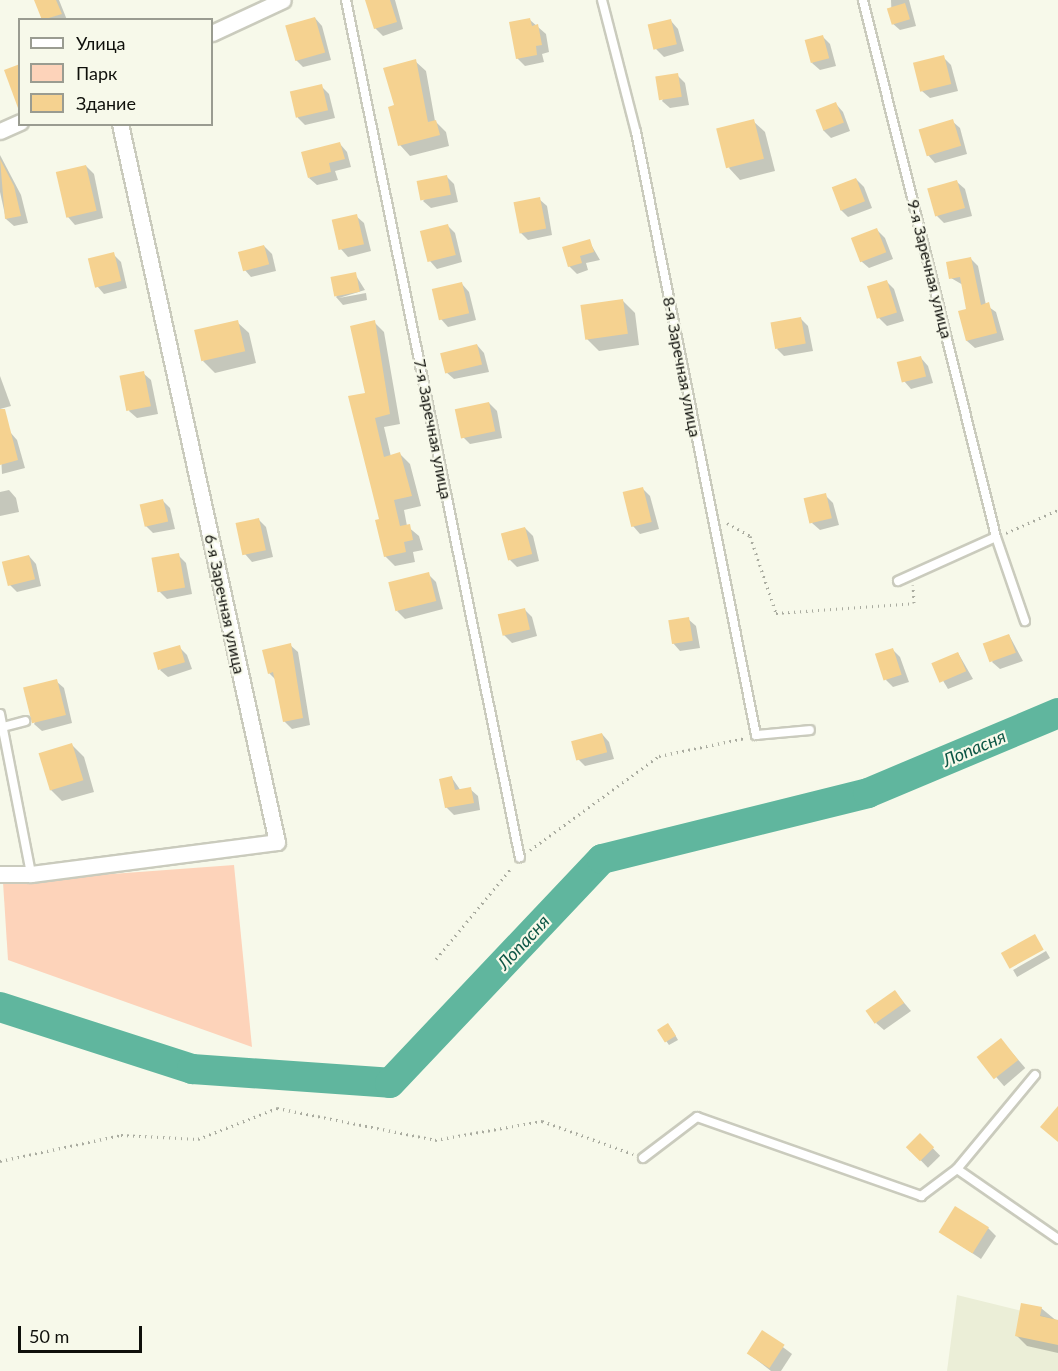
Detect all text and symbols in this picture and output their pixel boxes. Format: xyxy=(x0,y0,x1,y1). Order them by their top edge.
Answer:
legend xyxy=(18,18,213,126)
text: Улица xyxy=(76,32,126,54)
text: Парк xyxy=(76,62,117,84)
text: Здание xyxy=(76,92,136,114)
street label: 9-я Заречная улица xyxy=(903,198,957,340)
street label: 8-я Заречная улица xyxy=(659,295,705,439)
street label: 7-я Заречная улица xyxy=(410,357,456,501)
street label: 6-я Заречная улица xyxy=(201,532,249,676)
water label: Лопасня xyxy=(939,725,1009,771)
water label: Лопасня xyxy=(492,910,554,974)
scale bar xyxy=(21,1314,146,1352)
text: 50 m xyxy=(29,1325,69,1347)

